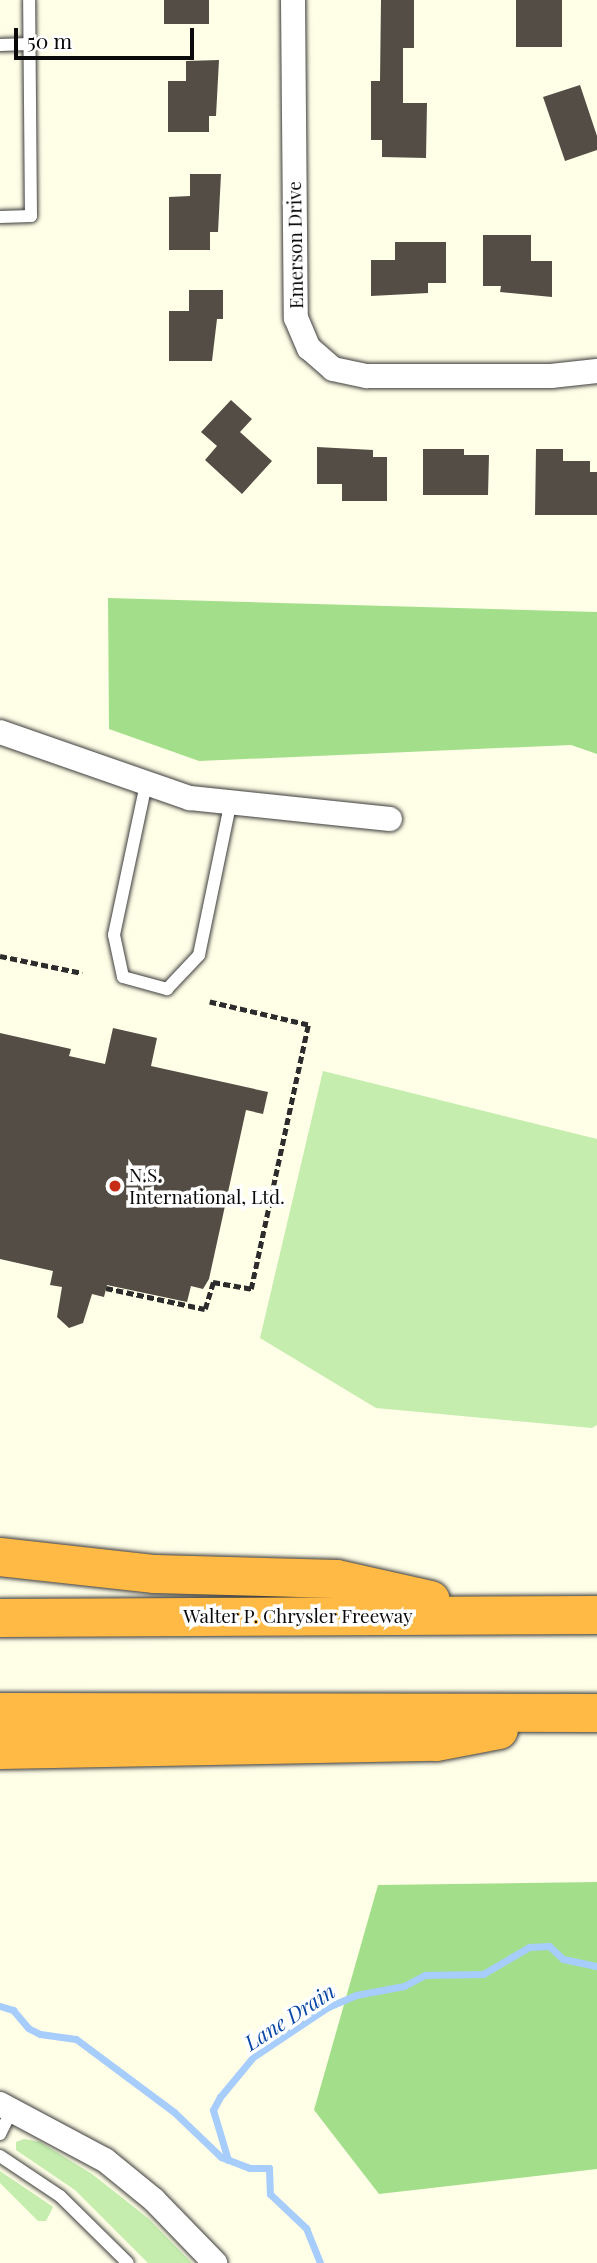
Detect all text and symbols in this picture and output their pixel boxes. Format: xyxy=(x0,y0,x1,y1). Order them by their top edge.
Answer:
scale bar xyxy=(18,14,198,58)
text: 50 m xyxy=(27,26,72,54)
street label: Emerson Drive xyxy=(282,181,308,309)
place label: N.S. International, Ltd. xyxy=(129,1164,285,1208)
marker: N.S. International, Ltd. xyxy=(107,1178,123,1194)
street label: Walter P. Chrysler Freeway xyxy=(183,1605,413,1627)
water label: Lane Drain xyxy=(239,1977,339,2055)

